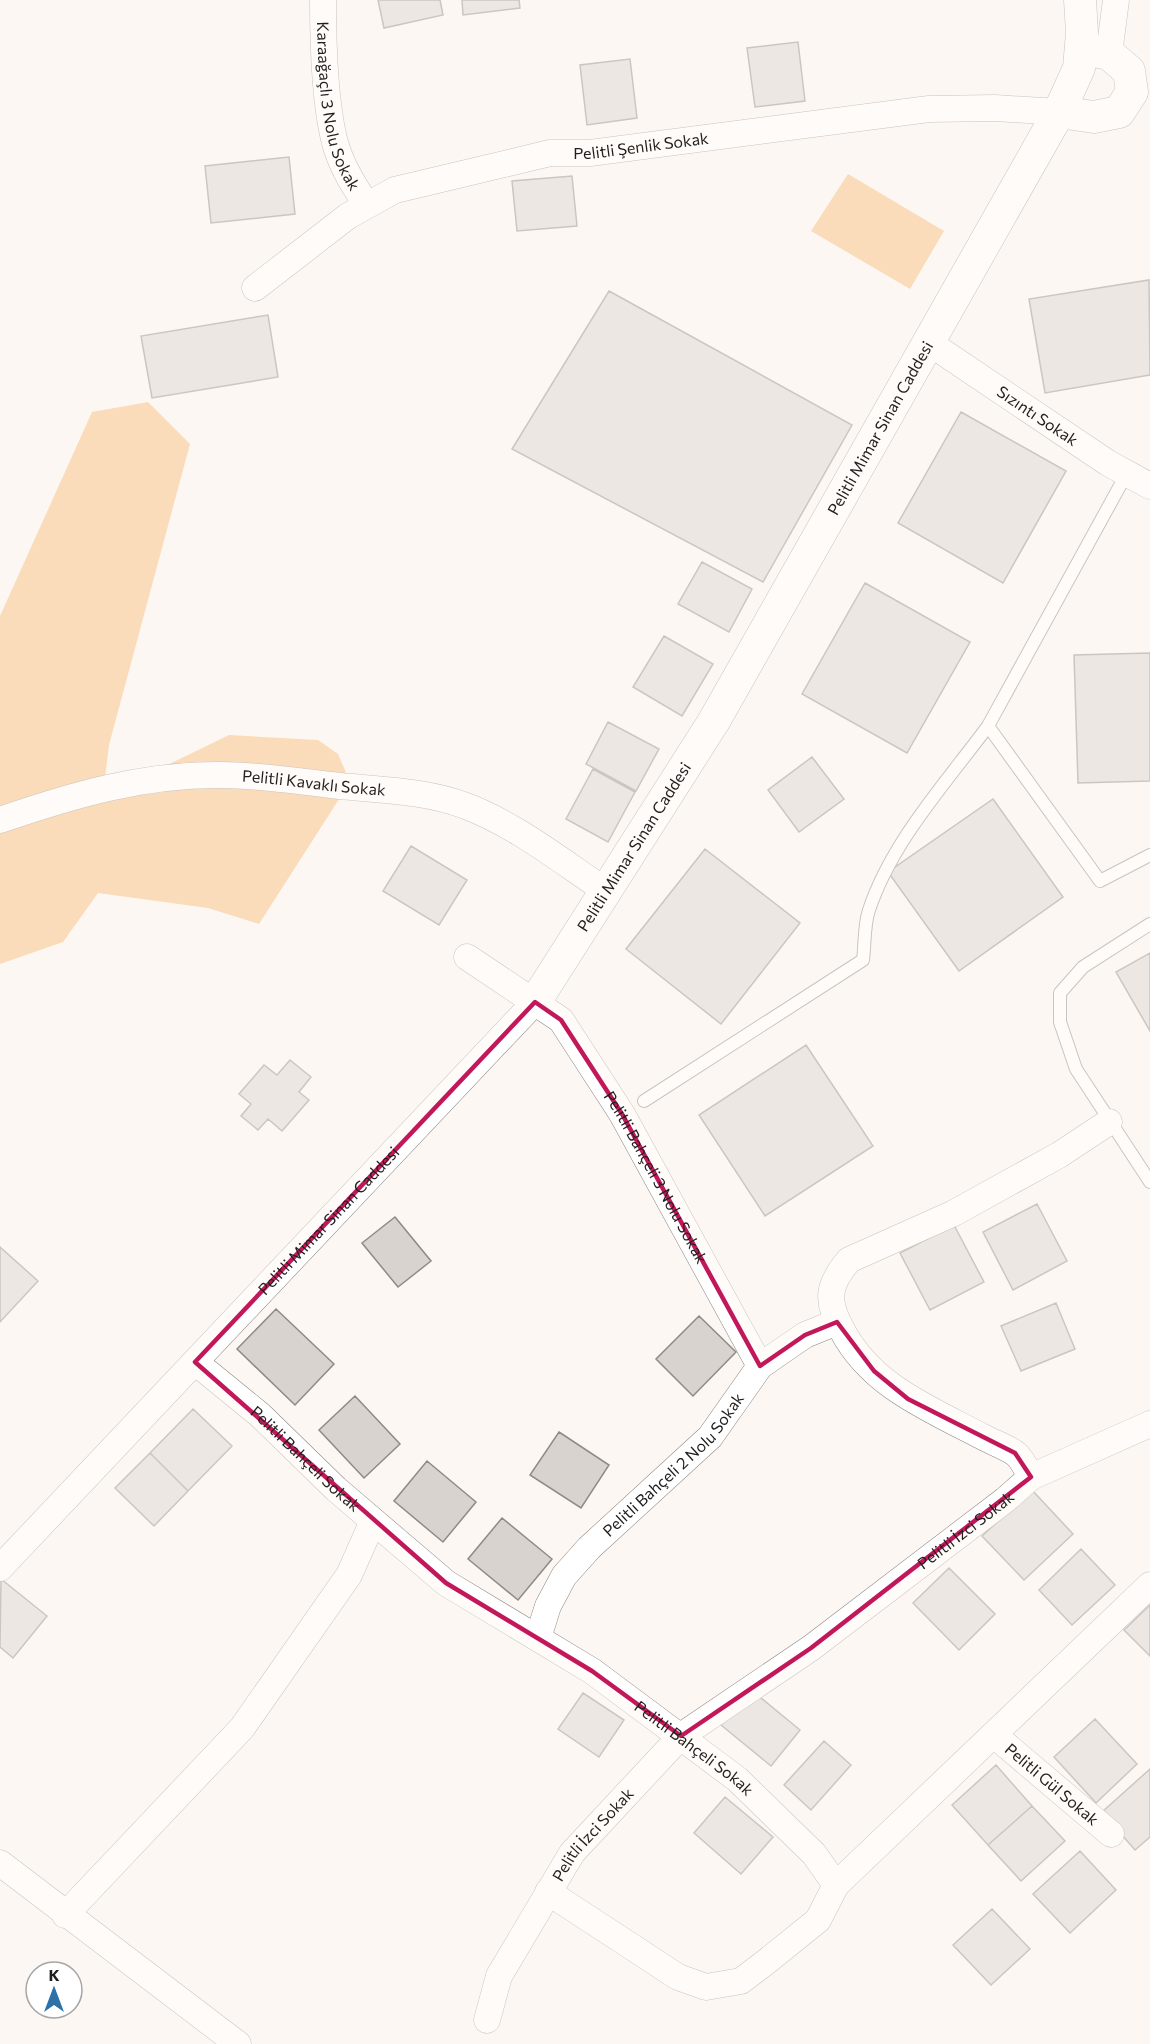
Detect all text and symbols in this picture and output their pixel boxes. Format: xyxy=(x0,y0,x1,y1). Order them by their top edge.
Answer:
street label: Karaağaçlı 3 Nolu Sokak xyxy=(314,21,365,194)
street label: Pelitli Şenlik Sokak xyxy=(573,128,710,162)
street label: Pelitli Mimar Sinan Caddesi xyxy=(823,337,936,518)
street label: Sızıntı Sokak xyxy=(994,381,1082,449)
street label: Pelitli Mimar Sinan Caddesi xyxy=(573,759,694,935)
street label: Pelitli Kavaklı Sokak xyxy=(242,766,387,799)
street label: Pelitli Bahçeli 3 Nolu Sokak xyxy=(601,1087,712,1267)
street label: Pelitli Mimar Sinan Caddesi xyxy=(254,1142,402,1298)
street label: Pelitli Bahçeli 2 Nolu Sokak xyxy=(598,1389,747,1540)
street label: Pelitli Bahçeli Sokak xyxy=(247,1401,365,1515)
street label: Pelitli İzci Sokak xyxy=(913,1487,1018,1573)
street label: Pelitli Bahçeli Sokak xyxy=(631,1696,758,1799)
street label: Pelitli Gül Sokak xyxy=(1002,1739,1103,1829)
street label: Pelitli İzci Sokak xyxy=(548,1783,637,1884)
north arrow xyxy=(24,1960,84,2020)
text: K xyxy=(48,1965,60,1984)

